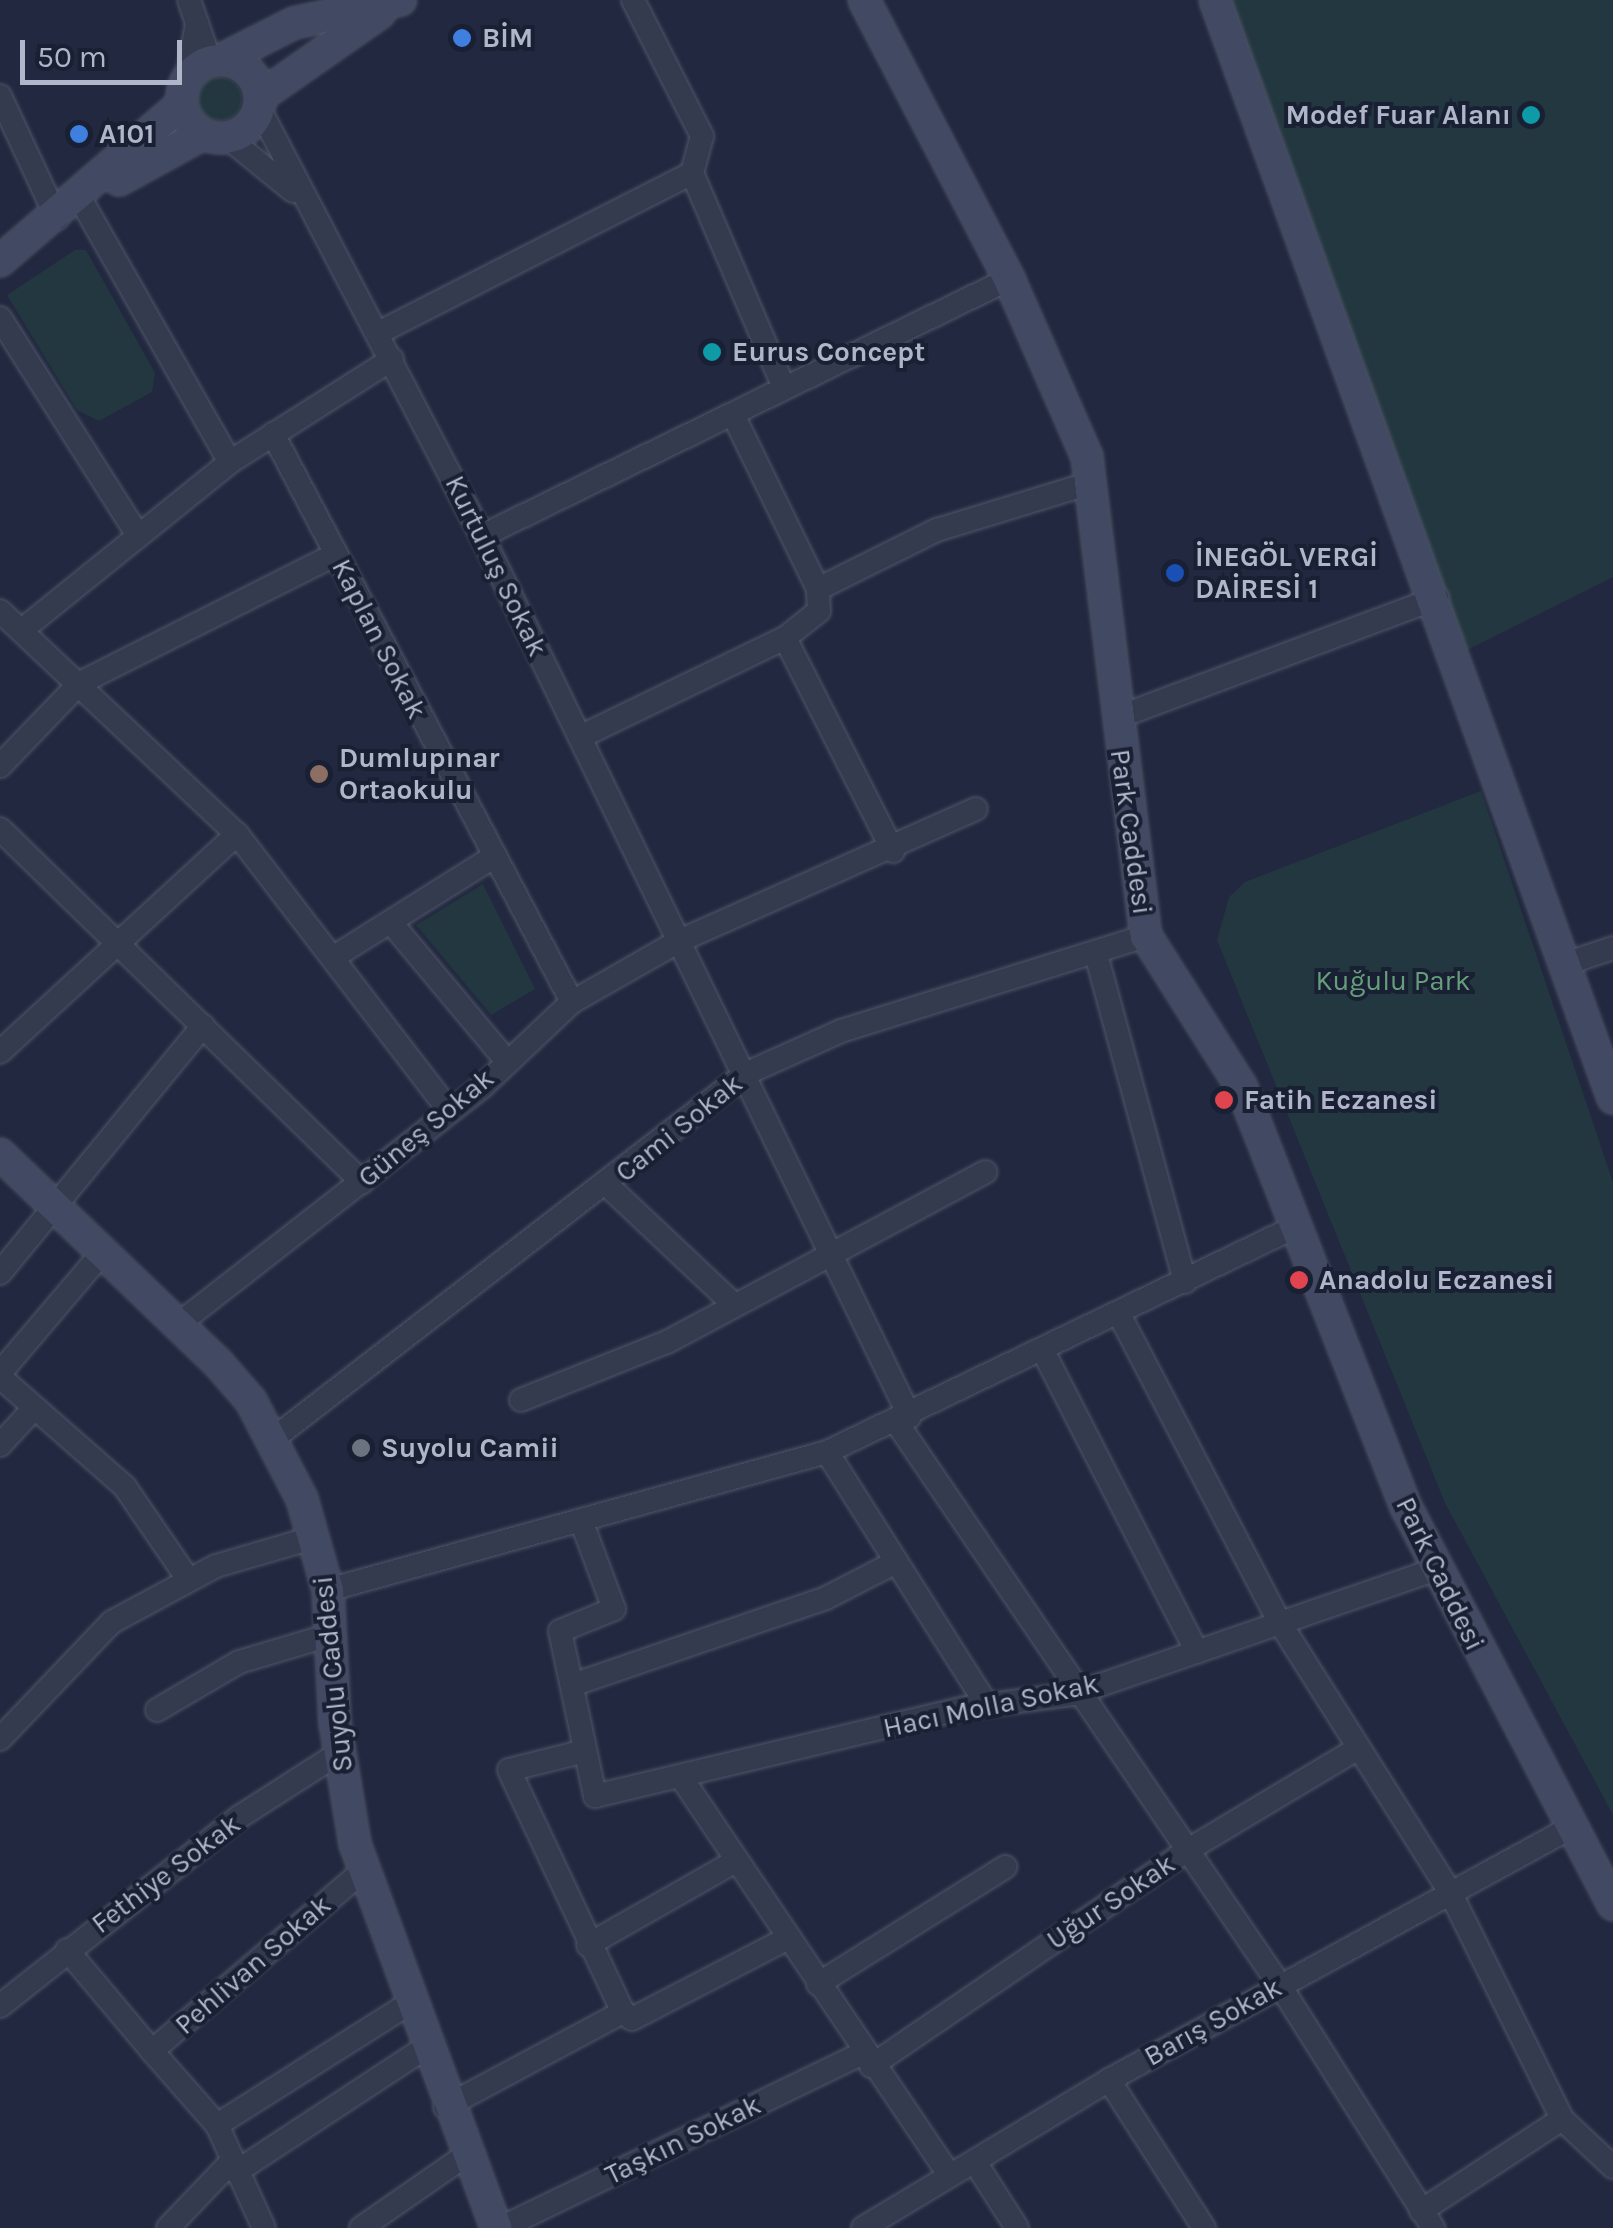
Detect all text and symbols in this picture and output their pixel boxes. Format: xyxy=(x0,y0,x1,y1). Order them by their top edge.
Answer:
scale bar xyxy=(25,20,188,82)
place label: BİM xyxy=(482,21,533,55)
marker: BİM xyxy=(451,27,473,49)
text: 50 m xyxy=(37,39,107,75)
place label: Modef Fuar Alanı xyxy=(1286,98,1511,132)
marker: Modef Fuar Alanı xyxy=(1520,104,1542,126)
place label: A101 xyxy=(99,117,154,151)
marker: A101 xyxy=(68,123,90,145)
place label: Eurus Concept xyxy=(732,335,925,369)
marker: Eurus Concept xyxy=(701,341,723,363)
street label: Kurtuluş Sokak xyxy=(438,470,554,662)
place label: İNEGÖL VERGİ DAİRESİ 1 xyxy=(1195,540,1378,606)
street label: Kaplan Sokak xyxy=(324,554,434,724)
marker: İNEGÖL VERGİ DAİRESİ 1 xyxy=(1164,562,1186,584)
place label: Dumlupınar Ortaokulu xyxy=(339,741,500,807)
street label: Park Caddesi xyxy=(1103,747,1159,917)
marker: Dumlupınar Ortaokulu xyxy=(308,763,330,785)
park label: Kuğulu Park xyxy=(1316,964,1470,998)
street label: Güneş Sokak xyxy=(351,1062,501,1194)
street label: Cami Sokak xyxy=(609,1067,749,1189)
place label: Fatih Eczanesi xyxy=(1244,1083,1437,1117)
marker: Fatih Eczanesi xyxy=(1213,1089,1235,1111)
place label: Anadolu Eczanesi xyxy=(1319,1263,1554,1297)
marker: Anadolu Eczanesi xyxy=(1288,1269,1310,1291)
place label: Suyolu Camii xyxy=(381,1431,559,1465)
marker: Suyolu Camii xyxy=(350,1437,372,1459)
street label: Park Caddesi xyxy=(1388,1492,1492,1656)
street label: Suyolu Caddesi xyxy=(306,1574,360,1774)
street label: Hacı Molla Sokak xyxy=(880,1667,1102,1745)
street label: Fethiye Sokak xyxy=(85,1807,247,1941)
street label: Uğur Sokak xyxy=(1041,1847,1181,1957)
street label: Pehlivan Sokak xyxy=(168,1888,338,2042)
street label: Barış Sokak xyxy=(1138,1970,1288,2074)
street label: Taşkın Sokak xyxy=(600,2088,766,2192)

